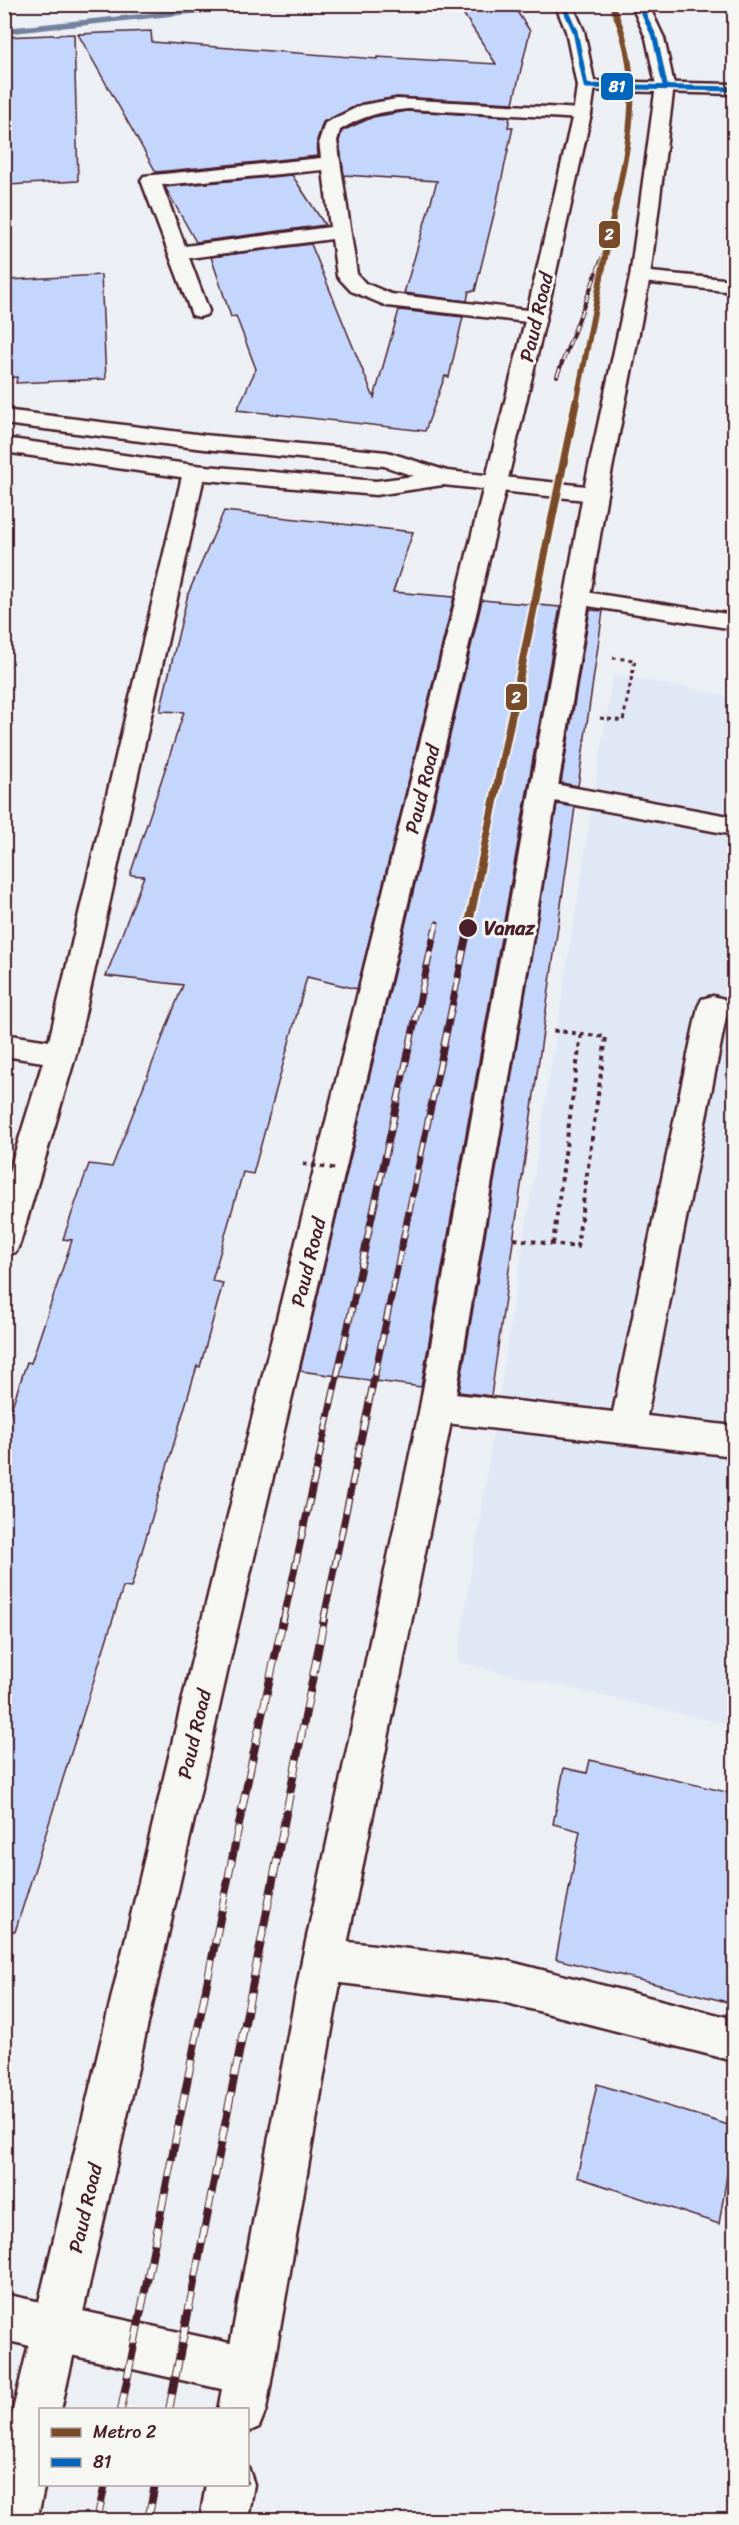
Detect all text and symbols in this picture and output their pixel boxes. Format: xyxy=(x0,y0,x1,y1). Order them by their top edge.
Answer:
line badge: 81 xyxy=(600,72,634,101)
text: 81 xyxy=(608,72,625,101)
line badge: 2 xyxy=(598,220,621,249)
text: 2 xyxy=(603,220,614,249)
street label: Paud Road xyxy=(509,267,564,366)
line badge: 2 xyxy=(505,683,528,711)
text: 2 xyxy=(510,683,521,712)
street label: Paud Road xyxy=(394,739,451,838)
place label: Vanaz xyxy=(484,911,536,946)
marker: Vanaz xyxy=(457,917,479,939)
street label: Paud Road xyxy=(280,1212,337,1311)
street label: Paud Road xyxy=(167,1684,222,1783)
street label: Paud Road xyxy=(58,2158,113,2257)
legend xyxy=(39,2408,249,2486)
text: Metro 2 xyxy=(93,2416,156,2448)
text: 81 xyxy=(93,2446,112,2478)

